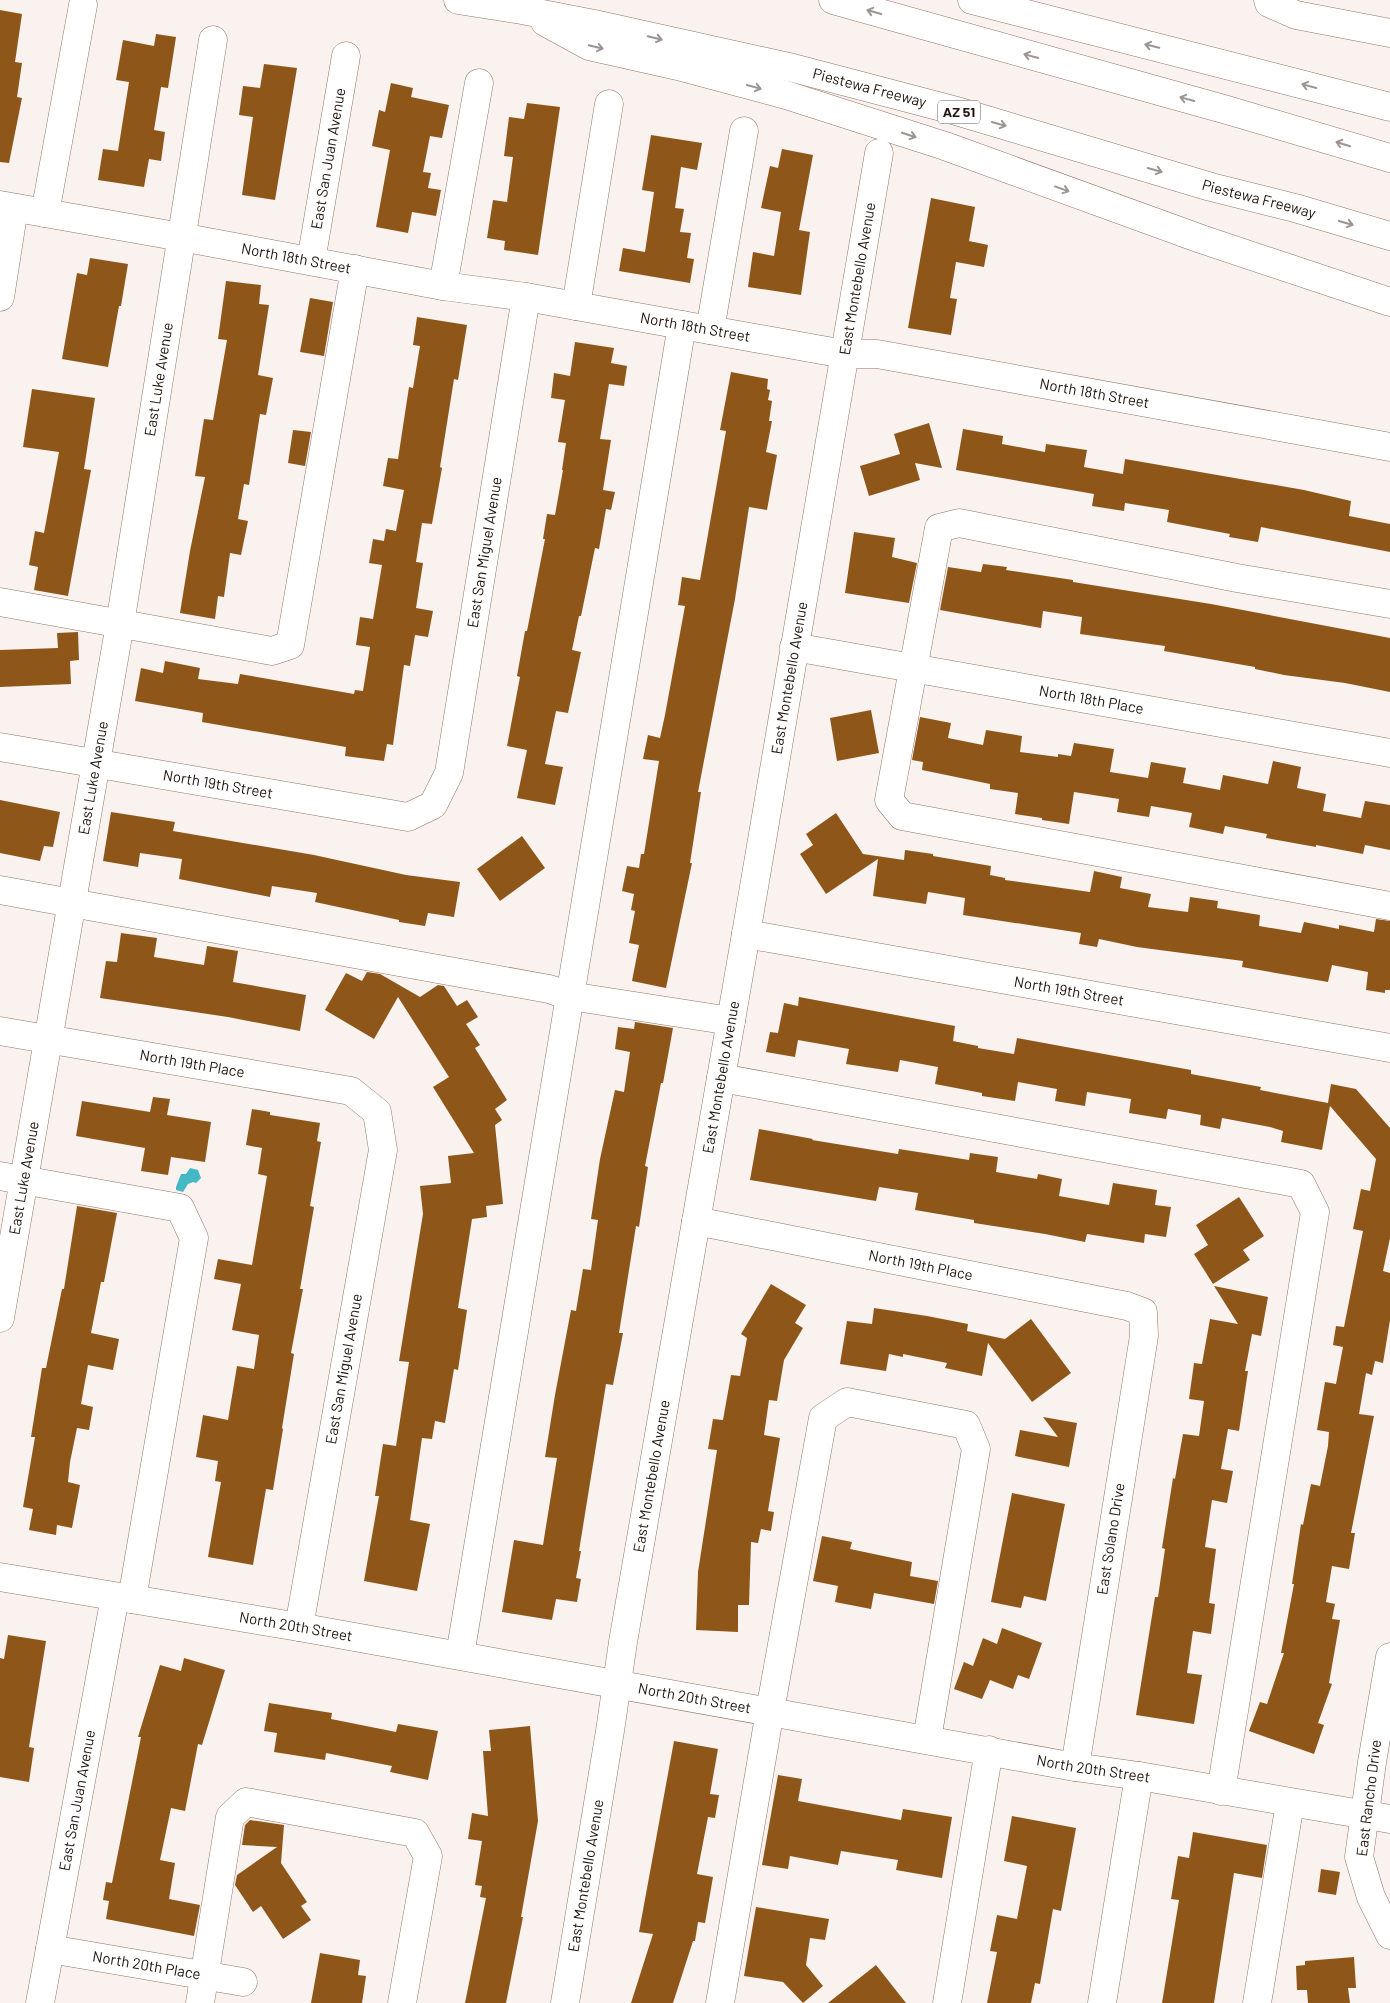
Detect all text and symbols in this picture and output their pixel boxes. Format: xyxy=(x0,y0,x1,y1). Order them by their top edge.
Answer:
one-way arrow xyxy=(867,6,883,16)
one-way arrow xyxy=(647,34,663,43)
one-way arrow xyxy=(1144,41,1160,50)
one-way arrow xyxy=(588,43,604,52)
one-way arrow xyxy=(1023,51,1039,60)
street label: Piestewa Freeway xyxy=(811,64,929,111)
one-way arrow xyxy=(1301,81,1317,91)
one-way arrow xyxy=(746,82,762,92)
street label: East San Juan Avenue xyxy=(307,86,348,230)
one-way arrow xyxy=(1180,94,1196,103)
road number: AZ 51 xyxy=(938,100,980,124)
one-way arrow xyxy=(991,119,1007,129)
one-way arrow xyxy=(901,131,916,140)
one-way arrow xyxy=(1336,139,1352,149)
one-way arrow xyxy=(1147,166,1163,176)
street label: Piestewa Freeway xyxy=(1200,175,1318,222)
one-way arrow xyxy=(1054,185,1070,194)
street label: East Montebello Avenue xyxy=(835,201,878,356)
one-way arrow xyxy=(1337,218,1353,228)
street label: North 18th Street xyxy=(240,238,353,277)
street label: North 18th Street xyxy=(639,308,752,345)
street label: East Luke Avenue xyxy=(140,321,176,437)
street label: North 18th Street xyxy=(1038,374,1151,411)
street label: East San Miguel Avenue xyxy=(463,475,505,629)
street label: East Montebello Avenue xyxy=(767,600,810,755)
street label: North 18th Place xyxy=(1038,681,1145,717)
street label: East Luke Avenue xyxy=(74,720,111,836)
street label: North 19th Street xyxy=(162,765,274,802)
street label: North 19th Street xyxy=(1013,972,1125,1009)
street label: East Montebello Avenue xyxy=(698,999,742,1155)
street label: North 19th Place xyxy=(139,1045,246,1081)
street label: East Luke Avenue xyxy=(5,1120,42,1236)
street label: North 19th Place xyxy=(867,1245,975,1283)
street label: East San Miguel Avenue xyxy=(321,1292,365,1446)
street label: East Montebello Avenue xyxy=(629,1398,673,1554)
street label: East Solano Drive xyxy=(1092,1482,1128,1596)
street label: North 20th Street xyxy=(238,1607,354,1644)
street label: North 20th Street xyxy=(637,1678,753,1716)
street label: East San Juan Avenue xyxy=(55,1728,98,1872)
street label: East Rancho Drive xyxy=(1352,1738,1384,1857)
street label: North 20th Street xyxy=(1035,1750,1152,1786)
street label: East Montebello Avenue xyxy=(564,1798,607,1953)
street label: North 20th Place xyxy=(91,1946,202,1983)

